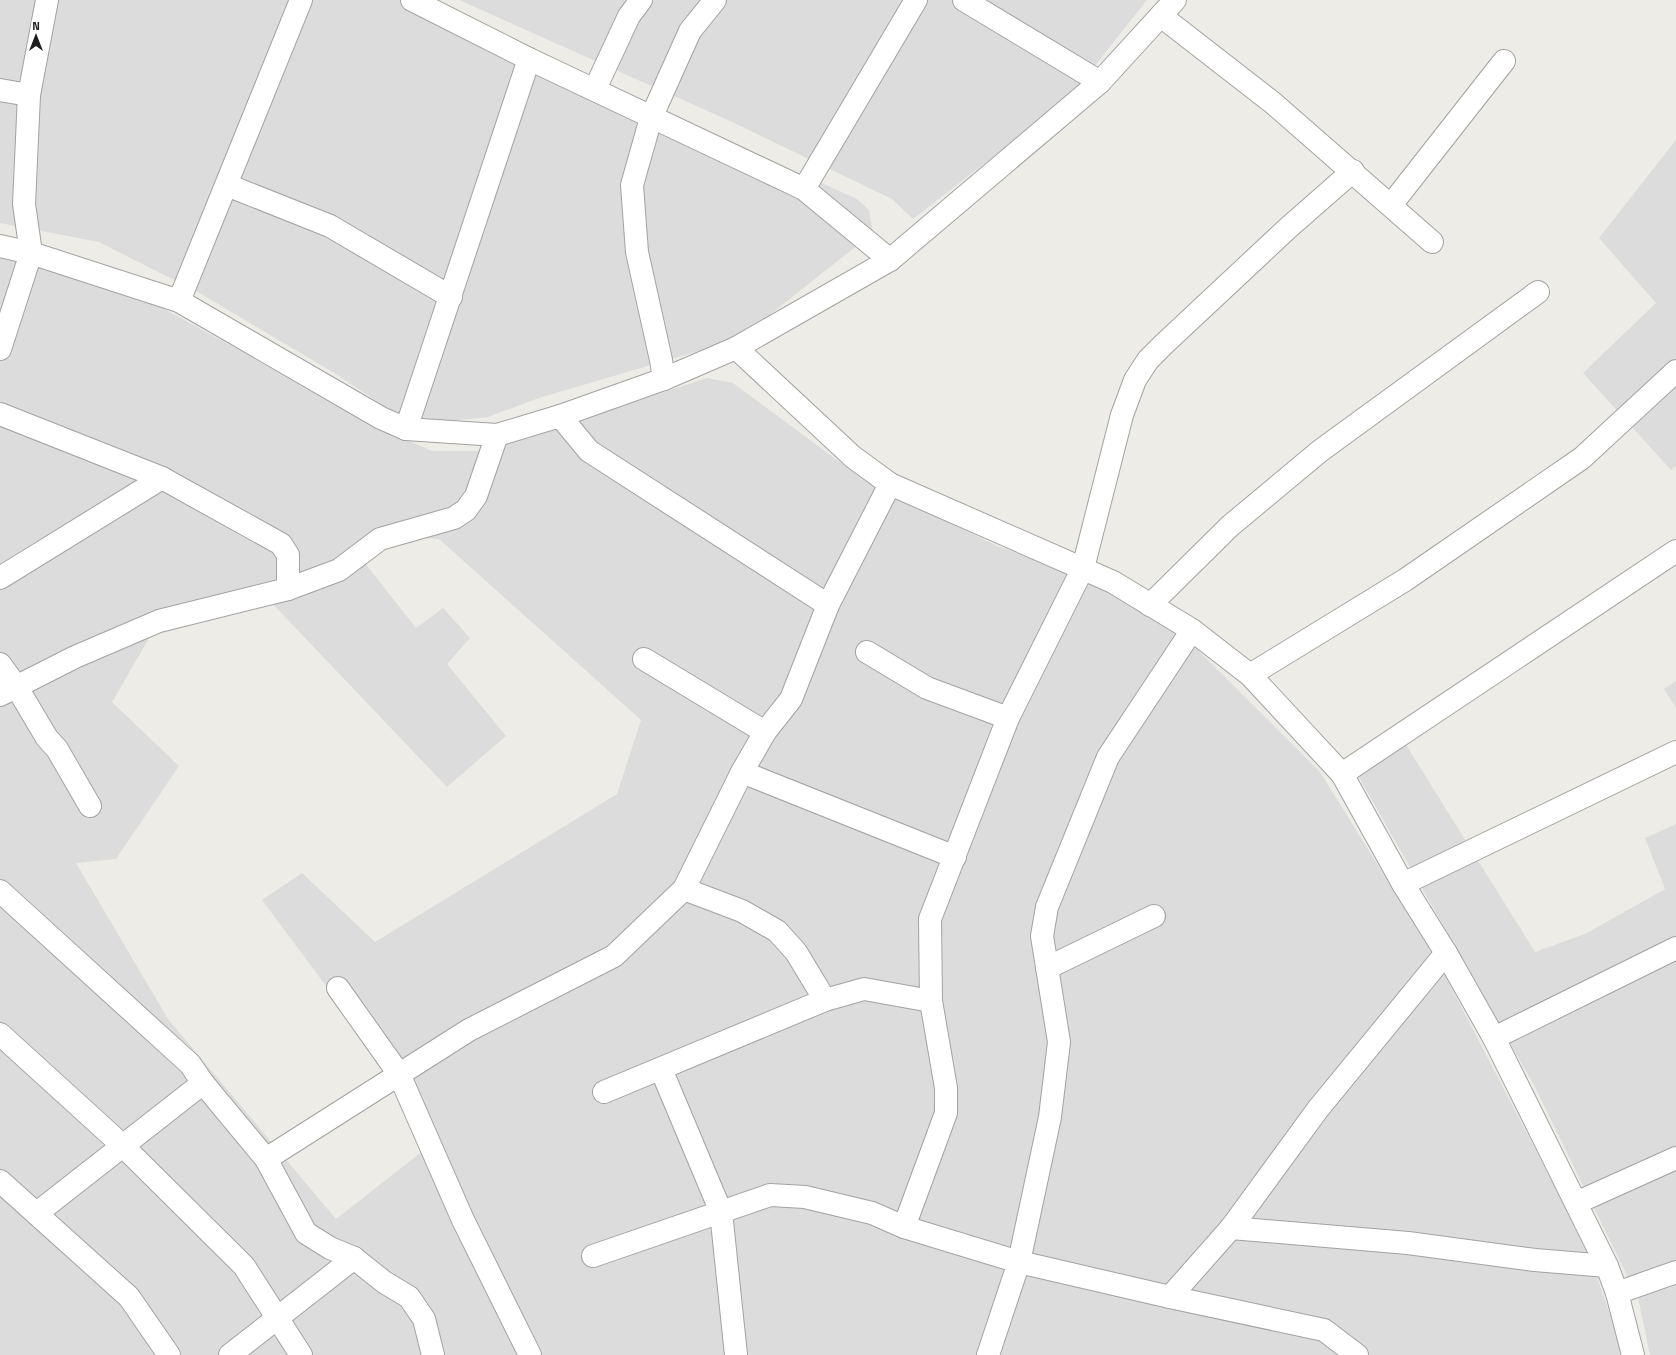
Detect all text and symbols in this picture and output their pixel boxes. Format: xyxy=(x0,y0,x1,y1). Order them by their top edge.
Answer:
north arrow xyxy=(16,16,56,56)
text: N xyxy=(32,18,40,34)

